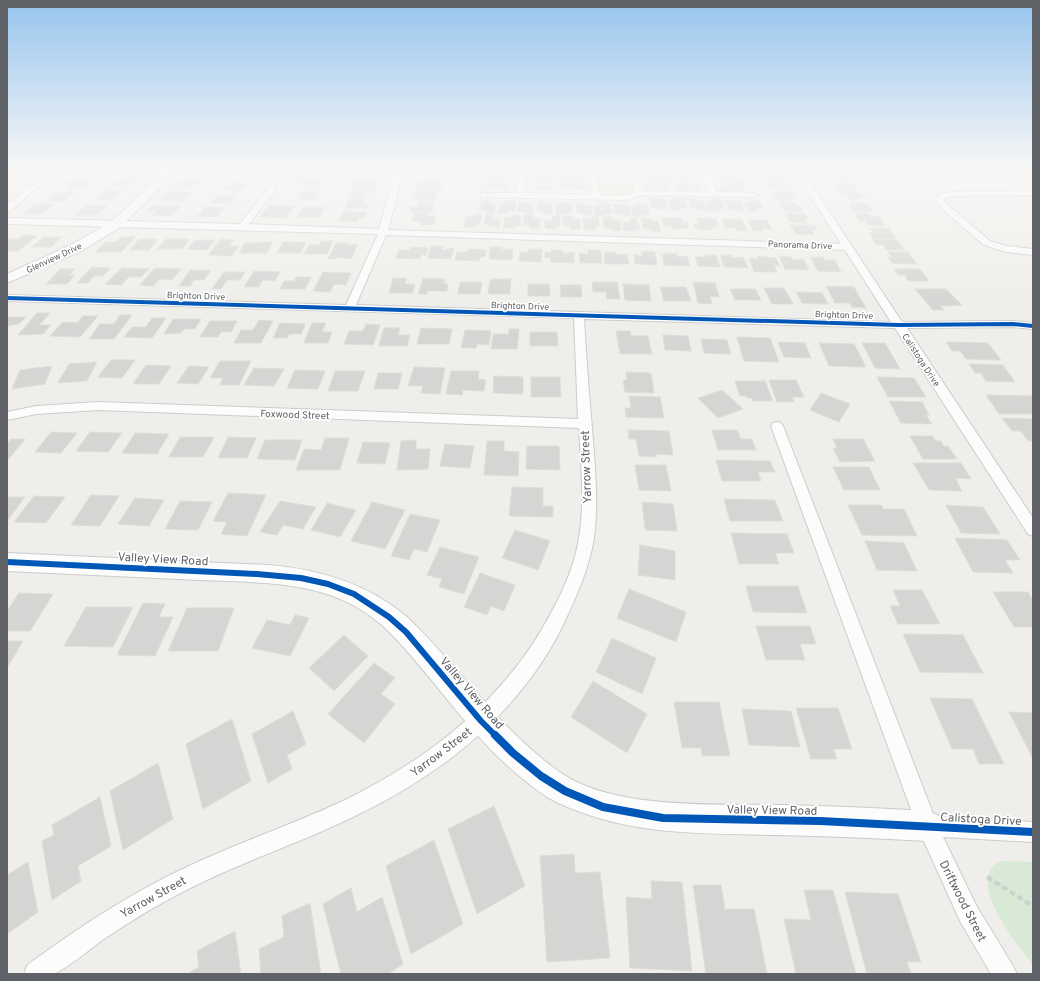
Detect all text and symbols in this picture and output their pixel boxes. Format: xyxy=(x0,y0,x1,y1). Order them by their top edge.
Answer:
street label: Panorama Drive xyxy=(768,239,833,252)
street label: Glenview Drive xyxy=(25,241,84,276)
street label: Brighton Drive xyxy=(167,290,226,303)
street label: Brighton Drive xyxy=(491,300,550,313)
street label: Brighton Drive xyxy=(815,309,874,322)
street label: Calistoga Drive xyxy=(899,332,942,389)
street label: Foxwood Street xyxy=(260,408,330,423)
street label: Yarrow Street xyxy=(578,430,596,504)
street label: Valley View Road xyxy=(117,550,209,570)
street label: Valley View Road xyxy=(435,654,507,733)
street label: Yarrow Street xyxy=(408,724,476,781)
street label: Valley View Road xyxy=(726,802,818,820)
street label: Calistoga Drive xyxy=(940,810,1022,830)
street label: Driftwood Street xyxy=(935,858,989,945)
street label: Yarrow Street xyxy=(118,873,189,923)

